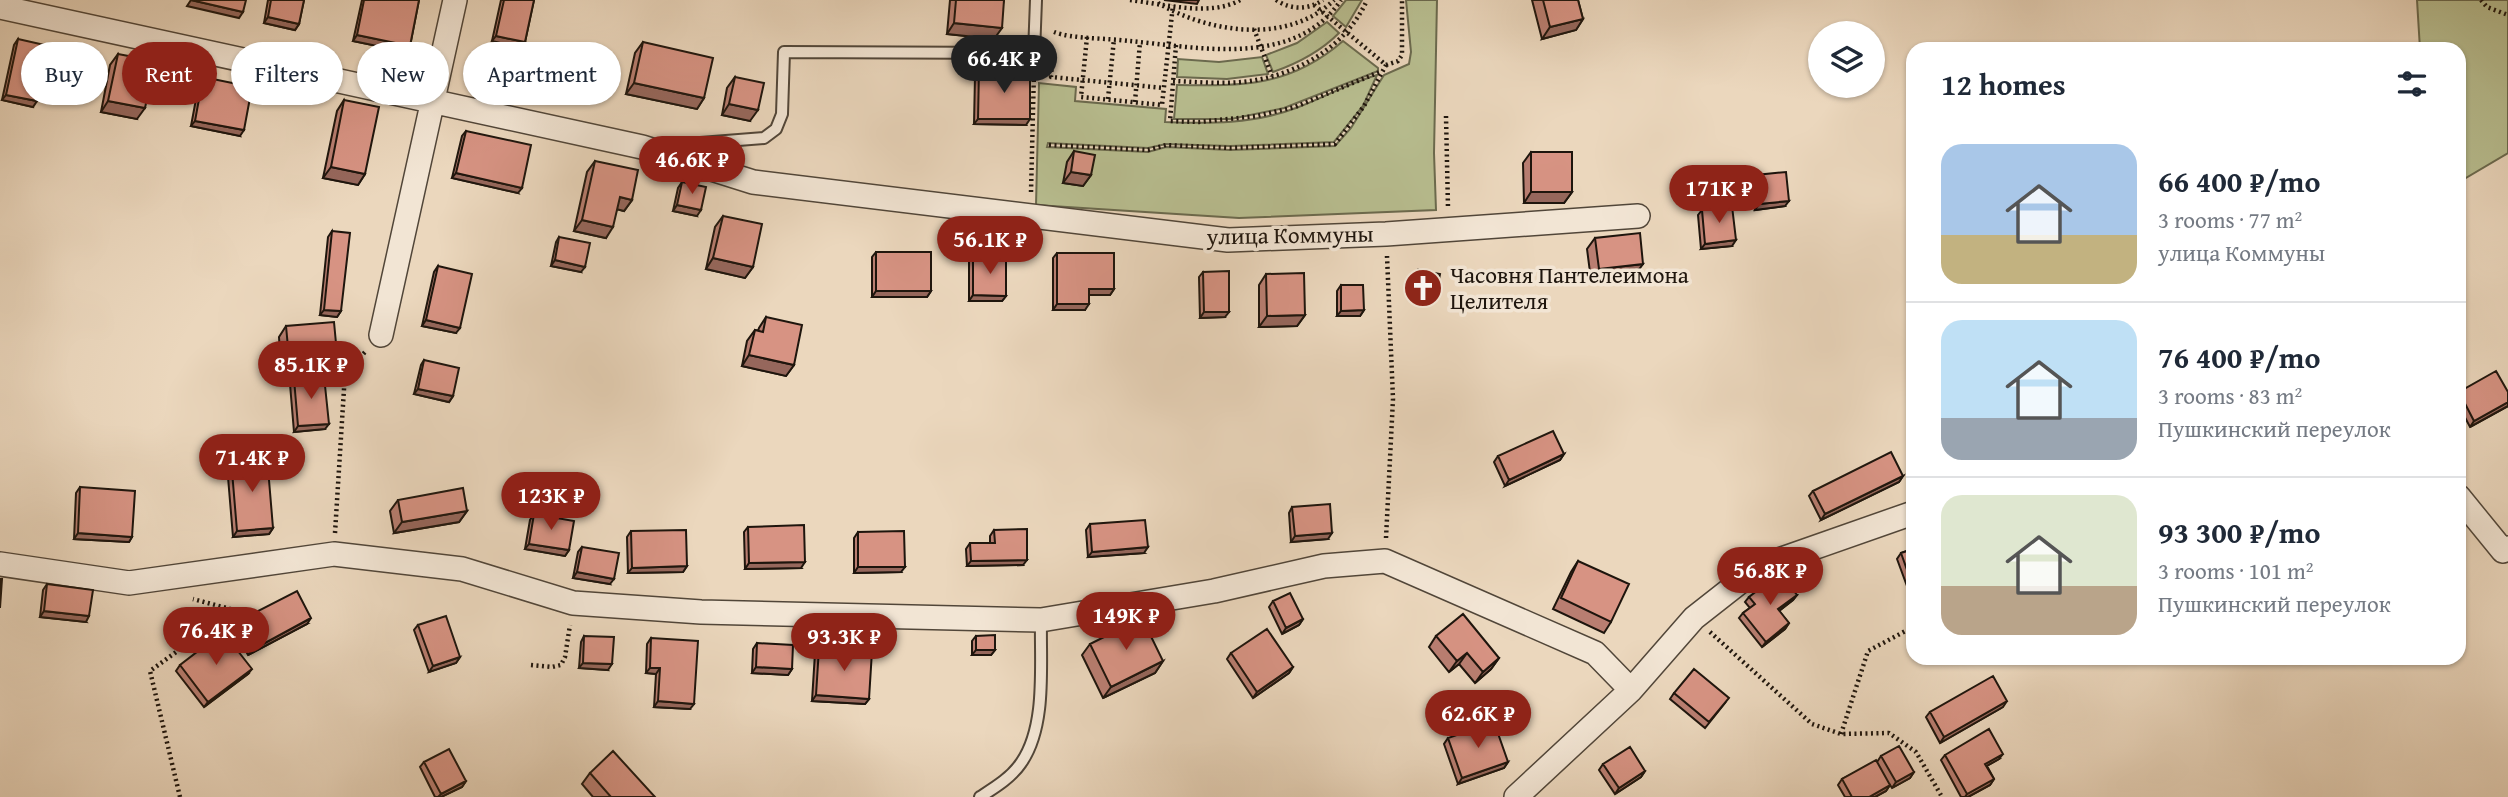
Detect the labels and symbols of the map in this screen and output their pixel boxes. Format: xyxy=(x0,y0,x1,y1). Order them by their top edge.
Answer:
pin: 66.4K ₽ xyxy=(939,36,1069,95)
pin: 46.6K ₽ xyxy=(627,136,757,196)
pin: 171K ₽ xyxy=(1662,166,1776,225)
pin: 56.1K ₽ xyxy=(925,216,1055,276)
street label: улица Коммуны xyxy=(1205,217,1374,252)
place label: Часовня Пантелеимона Целителя xyxy=(1450,258,1689,317)
church icon: Часовня Пантелеимона Целителя xyxy=(1402,267,1444,309)
pin: 85.1K ₽ xyxy=(246,342,376,401)
pin: 71.4K ₽ xyxy=(187,434,317,494)
pin: 123K ₽ xyxy=(494,472,608,532)
pin: 56.8K ₽ xyxy=(1705,548,1835,607)
pin: 149K ₽ xyxy=(1069,592,1183,652)
pin: 76.4K ₽ xyxy=(151,608,281,667)
pin: 93.3K ₽ xyxy=(779,614,909,673)
pin: 62.6K ₽ xyxy=(1413,690,1543,750)

